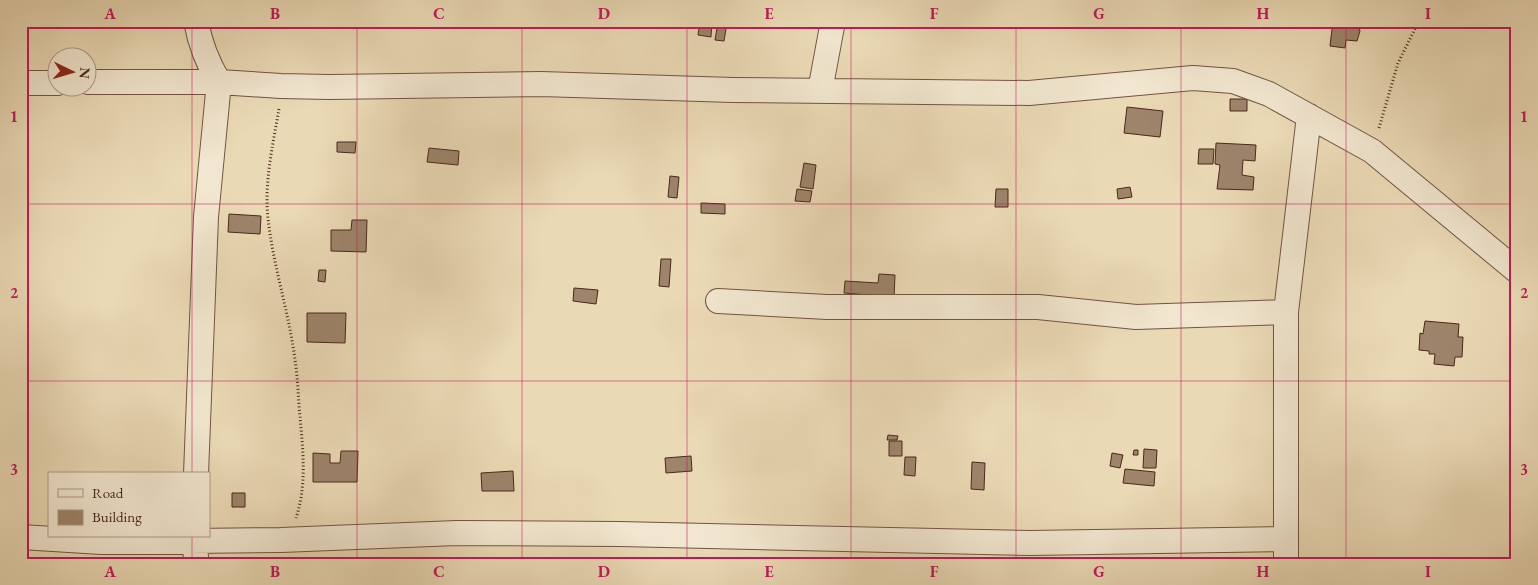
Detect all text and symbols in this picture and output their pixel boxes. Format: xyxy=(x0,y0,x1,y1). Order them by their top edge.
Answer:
text: A xyxy=(103,3,116,24)
text: B xyxy=(270,3,280,24)
text: C xyxy=(433,3,445,24)
text: D xyxy=(598,3,610,24)
text: E xyxy=(764,3,774,24)
text: F xyxy=(930,3,939,24)
text: G xyxy=(1093,3,1105,24)
text: H xyxy=(1257,3,1270,24)
text: I xyxy=(1425,3,1431,24)
north arrow xyxy=(48,48,98,98)
text: N xyxy=(75,67,94,80)
text: 1 xyxy=(10,106,18,127)
text: 1 xyxy=(1520,106,1528,127)
text: 2 xyxy=(10,282,19,303)
text: 2 xyxy=(1520,282,1529,303)
text: 3 xyxy=(10,459,18,480)
text: 3 xyxy=(1520,459,1528,480)
legend xyxy=(48,472,210,538)
text: Road xyxy=(92,483,124,502)
text: Building xyxy=(92,507,142,526)
text: A xyxy=(103,561,116,582)
text: B xyxy=(270,561,280,582)
text: C xyxy=(433,561,445,582)
text: D xyxy=(598,561,610,582)
text: E xyxy=(764,561,774,582)
text: F xyxy=(930,561,939,582)
text: G xyxy=(1093,561,1105,582)
text: H xyxy=(1257,561,1270,582)
text: I xyxy=(1425,561,1431,582)

